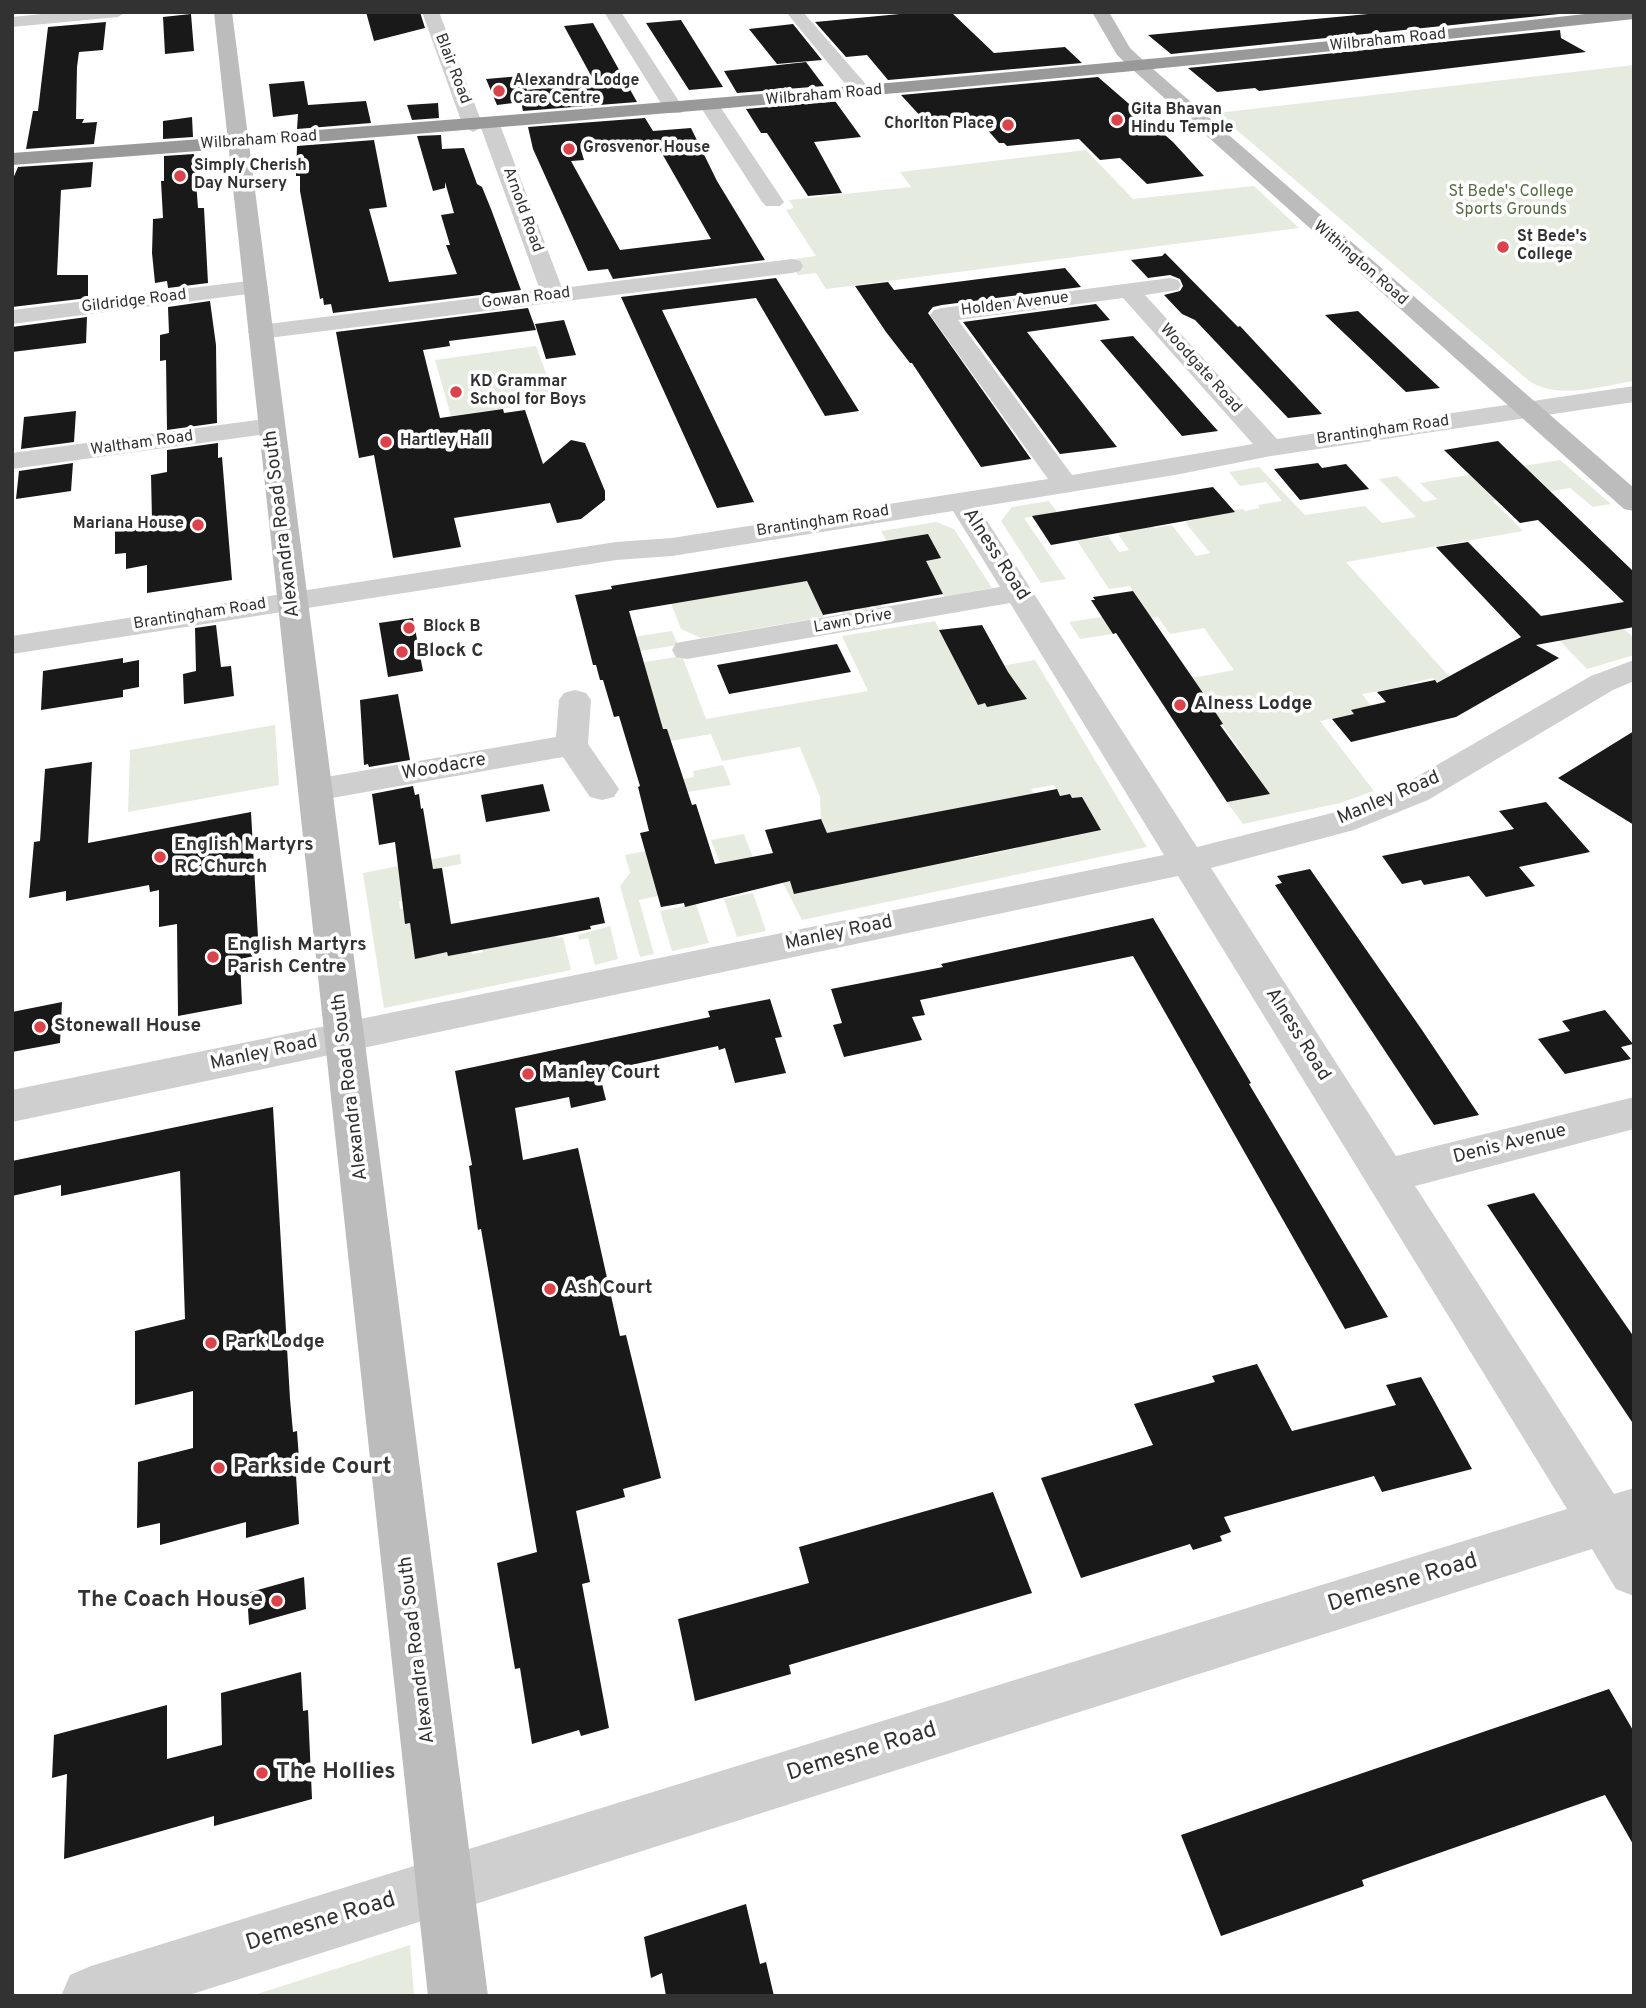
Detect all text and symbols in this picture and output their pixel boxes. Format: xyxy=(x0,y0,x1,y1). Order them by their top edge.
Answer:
street label: Wilbraham Road xyxy=(1329,25,1447,57)
street label: Blair Road xyxy=(430,31,474,107)
place label: Alexandra Lodge Care Centre xyxy=(513,72,639,110)
street label: Wilbraham Road xyxy=(765,81,883,111)
marker: Alexandra Lodge Care Centre xyxy=(491,83,507,99)
place label: Gita Bhavan Hindu Temple xyxy=(1131,101,1233,139)
marker: Gita Bhavan Hindu Temple xyxy=(1109,112,1125,128)
place label: Chorlton Place xyxy=(884,115,994,135)
marker: Chorlton Place xyxy=(1000,117,1016,133)
street label: Wilbraham Road xyxy=(200,127,318,155)
place label: Grosvenor House xyxy=(583,139,710,159)
marker: Grosvenor House xyxy=(561,141,577,157)
place label: Simply Cherish Day Nursery xyxy=(194,157,307,195)
street label: Arnold Road xyxy=(498,165,546,255)
marker: Simply Cherish Day Nursery xyxy=(172,168,188,184)
park label: St Bede's College Sports Grounds xyxy=(1448,183,1574,221)
street label: Withington Road xyxy=(1309,218,1411,310)
place label: St Bede's College xyxy=(1517,228,1587,266)
marker: St Bede's College xyxy=(1495,239,1511,255)
street label: Gowan Road xyxy=(480,284,572,314)
street label: Gildridge Road xyxy=(80,286,188,318)
street label: Holden Avenue xyxy=(960,289,1070,321)
street label: Woodgate Road xyxy=(1155,321,1245,417)
place label: KD Grammar School for Boys xyxy=(470,373,586,411)
marker: KD Grammar School for Boys xyxy=(448,384,464,400)
street label: Brantingham Road xyxy=(1315,412,1451,450)
street label: Waltham Road xyxy=(89,427,195,461)
street label: Alexandra Road South xyxy=(260,429,306,619)
place label: Hartley Hall xyxy=(400,432,489,452)
marker: Hartley Hall xyxy=(378,434,394,450)
street label: Brantingham Road xyxy=(755,502,891,542)
street label: Alness Road xyxy=(957,505,1033,605)
place label: Mariana House xyxy=(73,515,184,535)
marker: Mariana House xyxy=(190,517,206,533)
street label: Brantingham Road xyxy=(132,595,268,635)
street label: Lawn Drive xyxy=(812,606,894,638)
place label: Block B xyxy=(423,618,481,638)
marker: Block B xyxy=(401,620,417,636)
place label: Block C xyxy=(416,641,483,663)
marker: Block C xyxy=(394,644,410,660)
place label: Alness Lodge xyxy=(1194,694,1312,716)
marker: Alness Lodge xyxy=(1172,697,1188,713)
street label: Woodacre xyxy=(400,749,488,787)
street label: Manley Road xyxy=(1334,767,1444,831)
place label: English Martyrs RC Church xyxy=(174,835,313,879)
marker: English Martyrs RC Church xyxy=(152,849,168,865)
street label: Manley Road xyxy=(783,912,895,956)
place label: English Martyrs Parish Centre xyxy=(227,935,366,979)
marker: English Martyrs Parish Centre xyxy=(205,949,221,965)
street label: Alness Road xyxy=(1259,984,1335,1086)
street label: Alexandra Road South xyxy=(328,992,374,1182)
place label: Stonewall House xyxy=(54,1016,201,1038)
marker: Stonewall House xyxy=(32,1019,48,1035)
street label: Manley Road xyxy=(208,1032,320,1076)
place label: Manley Court xyxy=(542,1063,660,1085)
marker: Manley Court xyxy=(520,1066,536,1082)
street label: Denis Avenue xyxy=(1451,1120,1569,1170)
place label: Ash Court xyxy=(564,1278,652,1300)
marker: Ash Court xyxy=(542,1281,558,1297)
place label: Park Lodge xyxy=(225,1332,325,1354)
marker: Park Lodge xyxy=(203,1335,219,1351)
place label: Parkside Court xyxy=(233,1454,392,1482)
marker: Parkside Court xyxy=(211,1460,227,1476)
street label: Demesne Road xyxy=(1325,1548,1481,1620)
street label: Alexandra Road South xyxy=(395,1555,441,1745)
place label: The Coach House xyxy=(77,1587,263,1615)
marker: The Coach House xyxy=(269,1593,285,1609)
street label: Demesne Road xyxy=(784,1717,940,1789)
place label: The Hollies xyxy=(276,1759,396,1787)
marker: The Hollies xyxy=(254,1765,270,1781)
street label: Demesne Road xyxy=(243,1887,399,1959)

